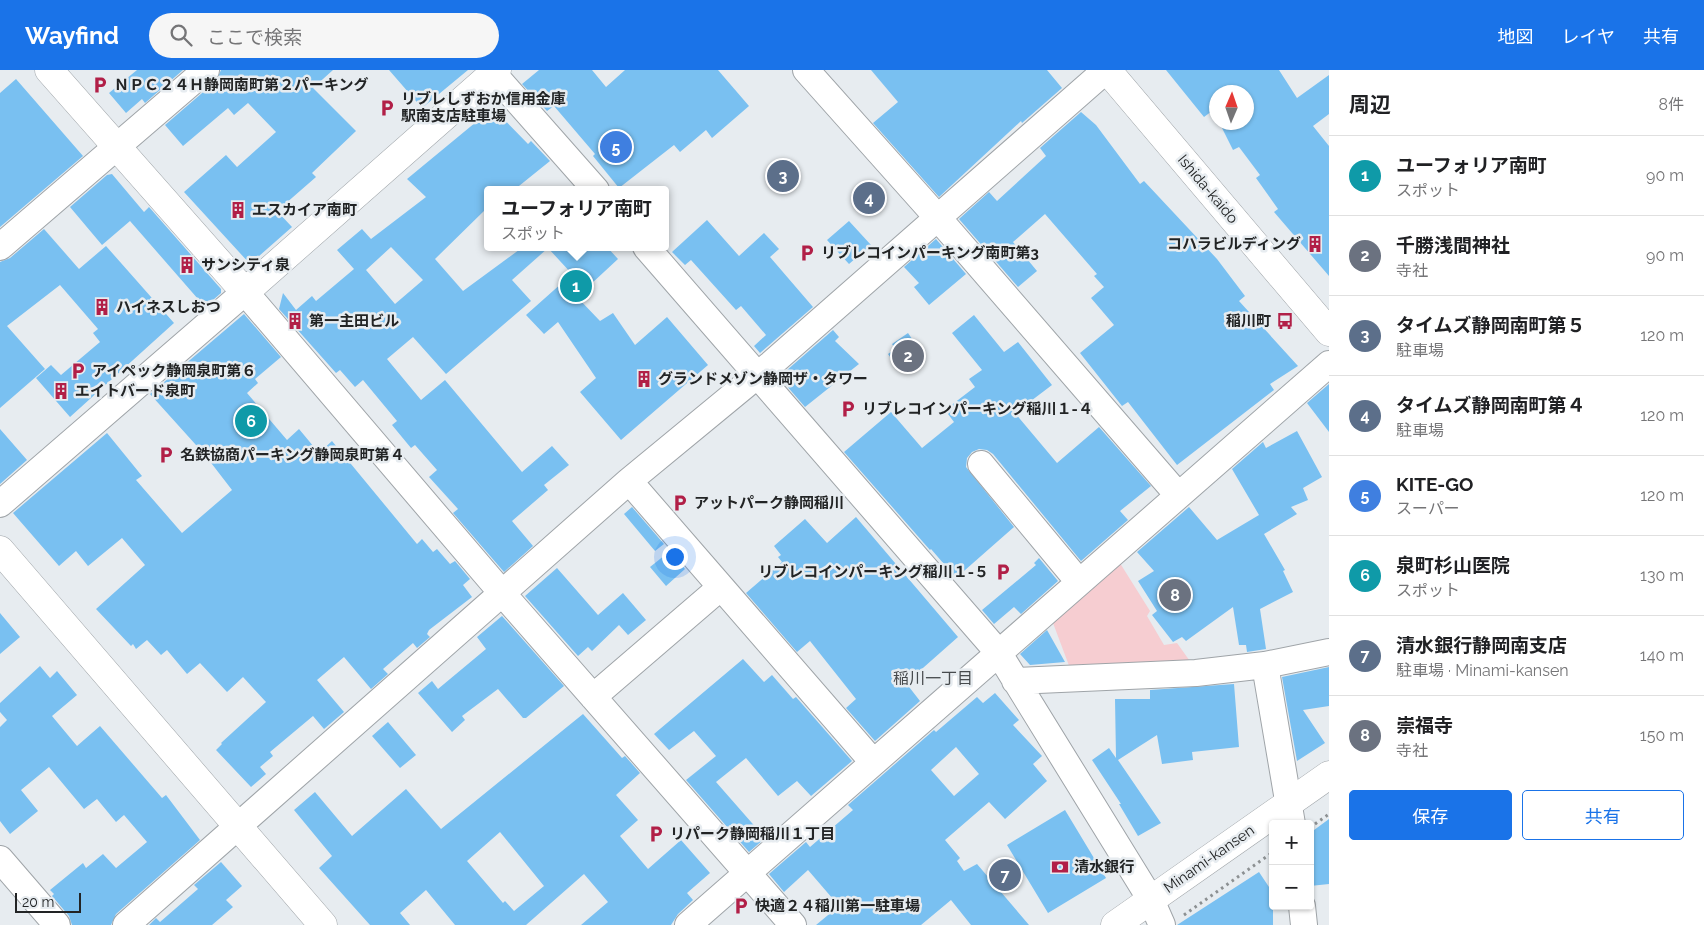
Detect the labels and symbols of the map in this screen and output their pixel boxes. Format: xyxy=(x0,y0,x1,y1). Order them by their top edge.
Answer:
parking icon: ＮＰＣ２４Ｈ静岡南町第２パーキング xyxy=(90,75,110,95)
place label: ＮＰＣ２４Ｈ静岡南町第２パーキング xyxy=(114,76,369,94)
north arrow xyxy=(1209,85,1254,130)
place label: リブレしずおか信用金庫 駅南支店駐車場 xyxy=(401,90,566,125)
parking icon: リブレしずおか信用金庫 駅南支店駐車場 xyxy=(377,98,397,118)
pin: 5 xyxy=(600,128,632,166)
street label: Ishida-kaido xyxy=(1174,151,1242,227)
pin: 3 xyxy=(767,157,799,195)
pin: 4 xyxy=(853,179,885,217)
building icon: エスカイア南町 xyxy=(228,200,248,220)
place label: エスカイア南町 xyxy=(252,201,357,219)
building icon: コハラビルディング xyxy=(1305,234,1325,254)
place label: コハラビルディング xyxy=(1167,235,1301,253)
parking icon: リブレコインパーキング南町第3 xyxy=(797,243,817,263)
place label: リブレコインパーキング南町第3 xyxy=(821,244,1039,262)
building icon: サンシティ泉 xyxy=(177,255,197,275)
place label: サンシティ泉 xyxy=(201,256,290,274)
pin: 1 xyxy=(560,267,592,305)
building icon: ハイネスしおつ xyxy=(92,297,112,317)
place label: ハイネスしおつ xyxy=(116,298,221,316)
building icon: 第一主田ビル xyxy=(285,311,305,331)
bus stop icon: 稲川町 xyxy=(1275,311,1295,331)
place label: 第一主田ビル xyxy=(309,312,399,330)
place label: 稲川町 xyxy=(1226,312,1271,330)
pin: 2 xyxy=(892,337,924,375)
parking icon: アイペック静岡泉町第６ xyxy=(68,361,88,381)
place label: アイペック静岡泉町第６ xyxy=(92,362,256,380)
building icon: グランドメゾン静岡ザ・タワー xyxy=(634,369,654,389)
place label: グランドメゾン静岡ザ・タワー xyxy=(658,370,868,388)
building icon: エイトバード泉町 xyxy=(51,381,71,401)
place label: エイトバード泉町 xyxy=(75,382,195,400)
parking icon: リブレコインパーキング稲川１-４ xyxy=(838,399,858,419)
place label: リブレコインパーキング稲川１-４ xyxy=(862,400,1093,418)
pin: 6 xyxy=(235,402,267,440)
parking icon: 名鉄協商パーキング静岡泉町第４ xyxy=(156,445,176,465)
place label: 名鉄協商パーキング静岡泉町第４ xyxy=(180,446,405,464)
parking icon: アットパーク静岡稲川 xyxy=(670,493,690,513)
place label: アットパーク静岡稲川 xyxy=(694,494,844,512)
your location xyxy=(662,544,688,570)
parking icon: リブレコインパーキング稲川１-５ xyxy=(993,562,1013,582)
place label: リブレコインパーキング稲川１-５ xyxy=(758,563,989,581)
pin: 8 xyxy=(1159,576,1191,614)
district label: 稲川一丁目 xyxy=(893,669,973,688)
street label: Minami-kansen xyxy=(1160,821,1258,897)
parking icon: リパーク静岡稲川１丁目 xyxy=(646,824,666,844)
place label: リパーク静岡稲川１丁目 xyxy=(670,825,835,843)
pin: 7 xyxy=(989,856,1021,894)
bank icon: 清水銀行 xyxy=(1050,857,1070,877)
place label: 清水銀行 xyxy=(1074,858,1134,876)
scale bar xyxy=(15,890,81,913)
parking icon: 快適２４稲川第一駐車場 xyxy=(731,896,751,916)
place label: 快適２４稲川第一駐車場 xyxy=(755,897,920,915)

